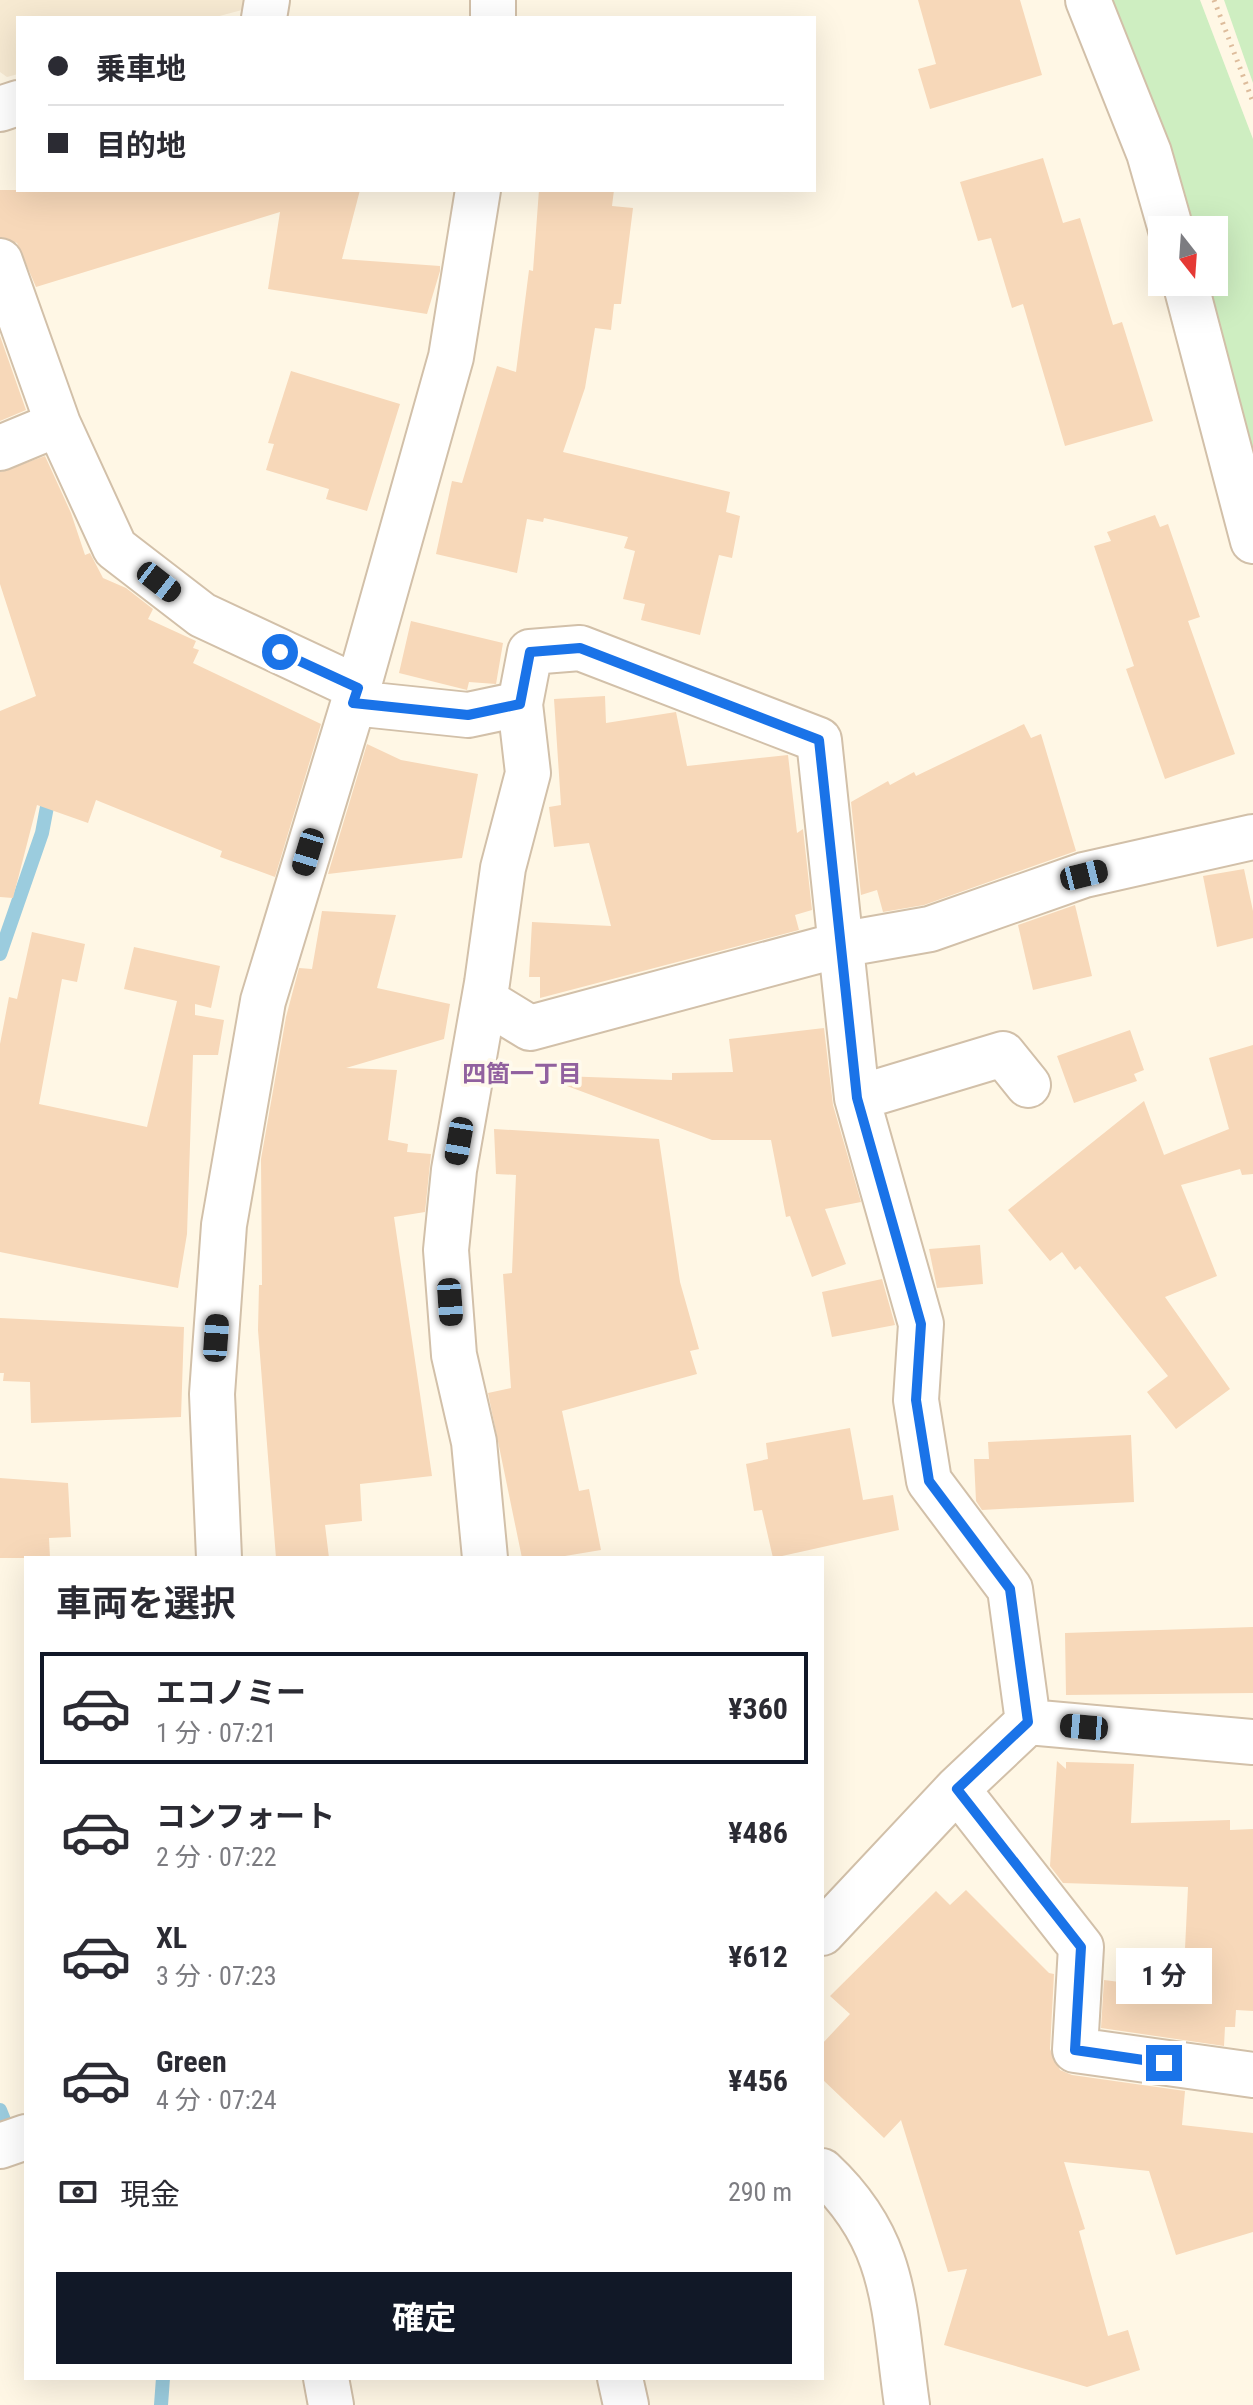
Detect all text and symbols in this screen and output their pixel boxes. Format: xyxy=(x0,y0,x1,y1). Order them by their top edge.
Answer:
text: 乗車地 xyxy=(96,51,186,86)
text: 目的地 xyxy=(96,128,186,163)
north arrow xyxy=(1148,216,1228,296)
map controls xyxy=(1148,216,1228,296)
car xyxy=(133,558,185,606)
route start xyxy=(262,634,298,670)
car xyxy=(290,826,326,878)
car xyxy=(1058,858,1110,892)
district label: 四箇一丁目 xyxy=(462,1060,582,1088)
car xyxy=(443,1115,475,1167)
car xyxy=(436,1277,464,1327)
car xyxy=(202,1313,230,1363)
text: 車両を選択 xyxy=(56,1583,236,1625)
icon: car xyxy=(60,1672,132,1744)
text: エコノミー xyxy=(156,1675,306,1710)
text: ¥360 xyxy=(728,1691,788,1726)
car xyxy=(1059,1713,1109,1741)
text: 1 分 · 07:21 xyxy=(156,1718,276,1748)
icon: car xyxy=(60,1796,132,1868)
text: コンフォート xyxy=(156,1799,335,1834)
text: ¥486 xyxy=(728,1815,788,1850)
text: 2 分 · 07:22 xyxy=(156,1842,276,1872)
icon: car xyxy=(60,1920,132,1992)
text: XL xyxy=(156,1920,187,1955)
text: ¥612 xyxy=(728,1939,788,1974)
callout: 1 分 xyxy=(1116,1947,1212,2003)
text: 3 分 · 07:23 xyxy=(156,1961,276,1991)
text: 1 分 xyxy=(1141,1961,1187,1991)
icon: car xyxy=(60,2044,132,2116)
text: Green xyxy=(156,2044,227,2079)
route end xyxy=(1146,2045,1182,2081)
text: ¥456 xyxy=(728,2063,788,2098)
text: 4 分 · 07:24 xyxy=(156,2085,276,2115)
icon: cash xyxy=(56,2170,100,2214)
text: 現金 xyxy=(120,2177,180,2212)
text: 290 m xyxy=(728,2177,792,2207)
button: 確定 xyxy=(56,2272,792,2364)

